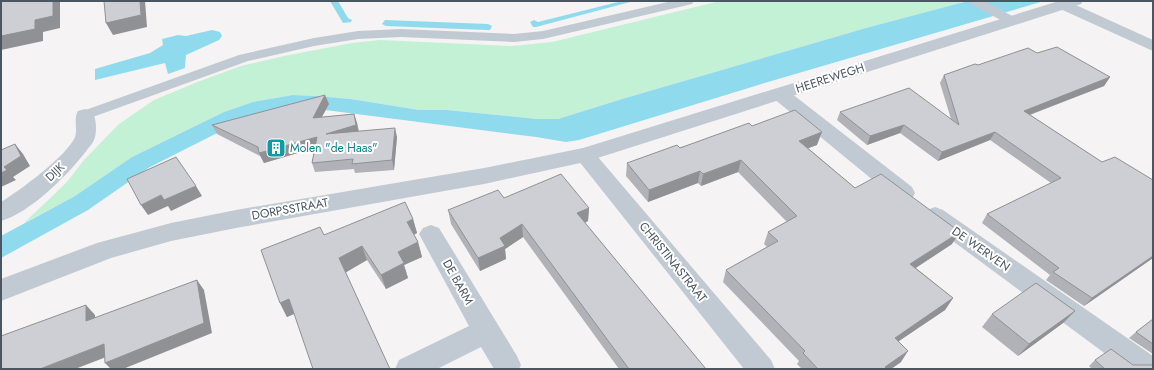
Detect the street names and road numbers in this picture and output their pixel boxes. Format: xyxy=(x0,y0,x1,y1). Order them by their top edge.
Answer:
street label: HEEREWEGH xyxy=(793,58,867,98)
street label: DIJK xyxy=(41,158,69,186)
street label: DORPSSTRAAT xyxy=(250,193,330,225)
street label: CHRISTINASTRAAT xyxy=(635,218,711,306)
street label: DE WERVEN xyxy=(948,222,1014,276)
street label: DE BARM xyxy=(438,256,478,308)

